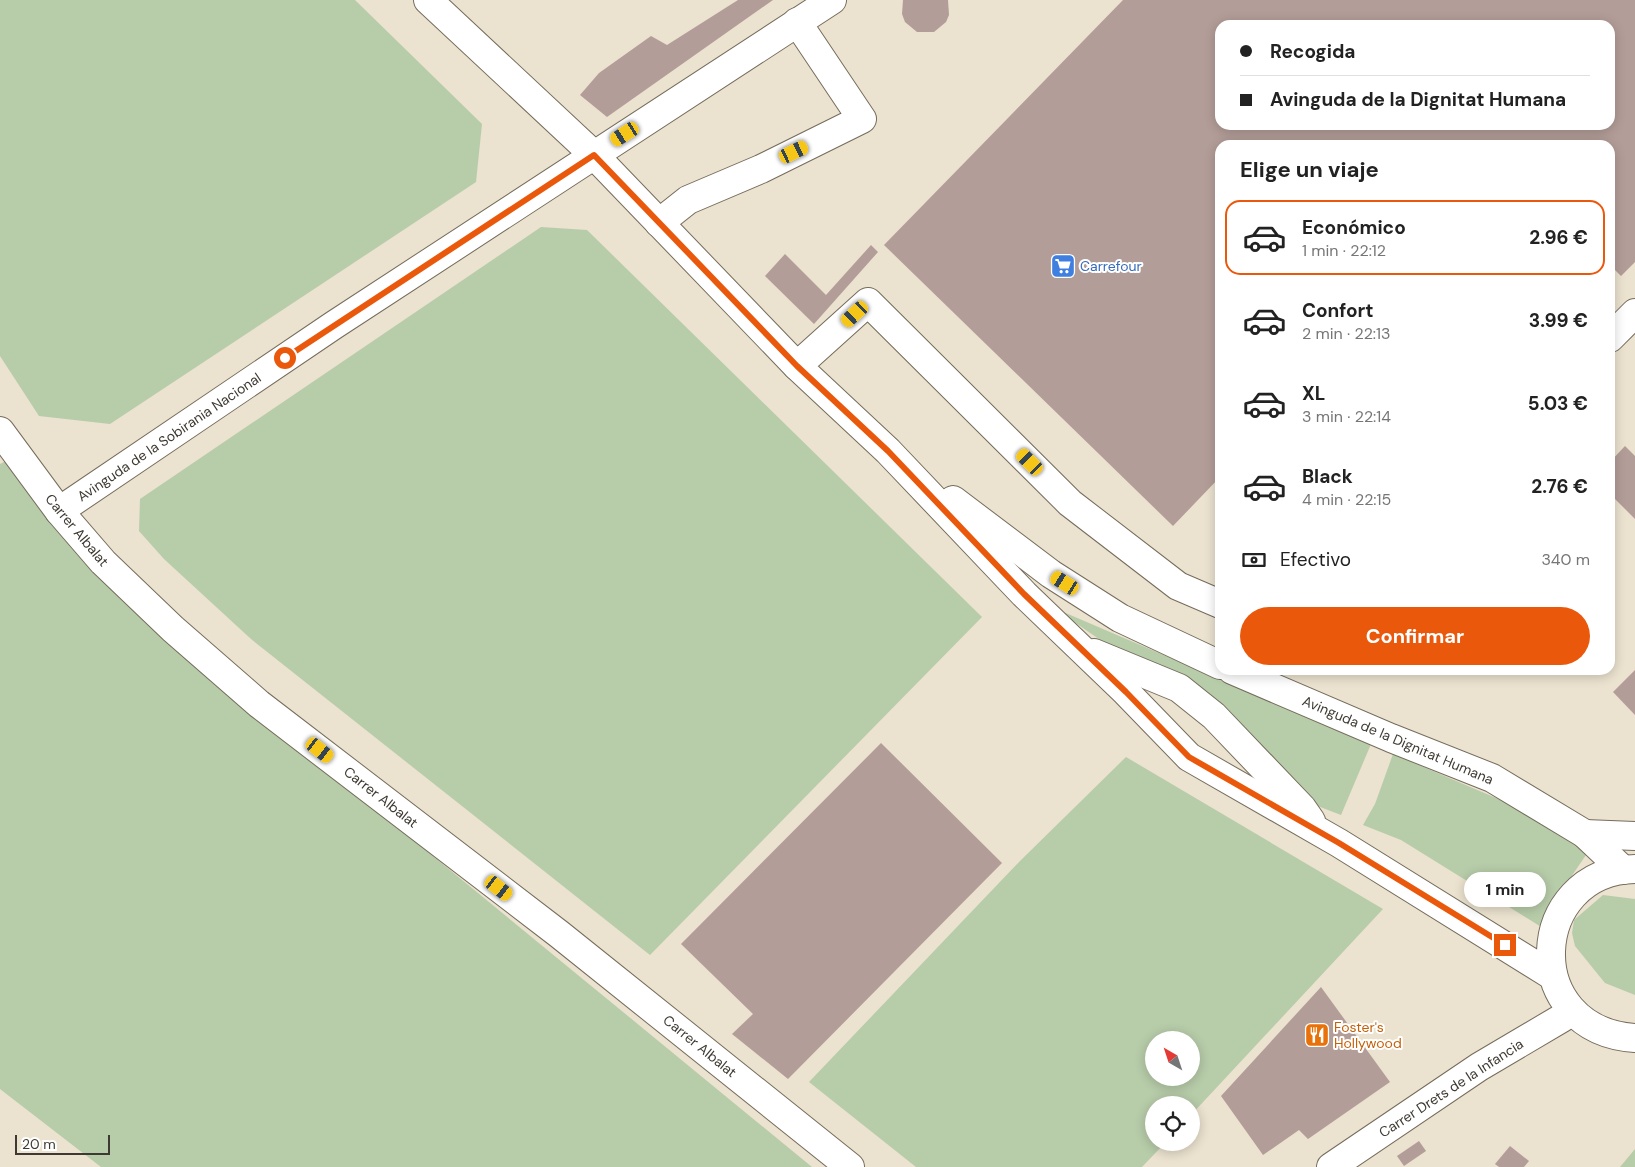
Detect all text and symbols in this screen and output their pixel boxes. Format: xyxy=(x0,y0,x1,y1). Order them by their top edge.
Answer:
text: Recogida xyxy=(1270,39,1355,64)
text: Avinguda de la Dignitat Humana xyxy=(1270,87,1566,112)
car xyxy=(608,120,641,148)
car xyxy=(777,139,810,165)
text: Elige un viaje xyxy=(1240,155,1379,184)
icon: car xyxy=(1242,215,1287,260)
text: Económico xyxy=(1302,215,1406,240)
text: 2.96 € xyxy=(1529,225,1588,250)
text: 1 min · 22:12 xyxy=(1302,240,1386,261)
supermarket icon: Carrefour xyxy=(1050,253,1076,279)
place label: Carrefour xyxy=(1080,257,1142,275)
car xyxy=(838,298,871,330)
icon: car xyxy=(1242,298,1287,343)
text: Confort xyxy=(1302,298,1374,323)
text: 3.99 € xyxy=(1529,308,1588,333)
text: 2 min · 22:13 xyxy=(1302,323,1391,344)
route start xyxy=(274,347,296,369)
street label: Avinguda de la Sobirania Nacional xyxy=(74,369,264,505)
icon: car xyxy=(1242,381,1287,426)
text: XL xyxy=(1302,381,1325,406)
text: 5.03 € xyxy=(1528,391,1588,416)
text: 3 min · 22:14 xyxy=(1302,406,1391,427)
car xyxy=(1014,446,1045,478)
icon: car xyxy=(1242,464,1287,509)
text: Black xyxy=(1302,464,1353,489)
text: 2.76 € xyxy=(1531,474,1588,499)
text: 4 min · 22:15 xyxy=(1302,489,1391,510)
street label: Carrer Albalat xyxy=(41,490,113,570)
icon: cash xyxy=(1240,546,1268,574)
text: Efectivo xyxy=(1280,547,1351,572)
text: 340 m xyxy=(1541,549,1590,570)
car xyxy=(1048,569,1081,597)
button: Confirmar xyxy=(1240,607,1590,665)
street label: Avinguda de la Dignitat Humana xyxy=(1300,692,1496,788)
car xyxy=(303,735,336,765)
street label: Carrer Albalat xyxy=(340,762,422,832)
callout: 1 min xyxy=(1464,872,1546,908)
car xyxy=(482,873,515,903)
text: 1 min xyxy=(1486,879,1524,900)
route end xyxy=(1494,934,1516,956)
street label: Carrer Albalat xyxy=(660,1011,740,1081)
place label: Foster's Hollywood xyxy=(1334,1018,1402,1052)
restaurant icon: Foster's Hollywood xyxy=(1304,1022,1330,1048)
north arrow xyxy=(1145,1031,1200,1086)
map controls xyxy=(1145,1031,1200,1151)
street label: Carrer Drets de la Infancia xyxy=(1375,1035,1527,1141)
button: locate xyxy=(1145,1096,1200,1151)
scale bar xyxy=(15,1132,110,1155)
text: 20 m xyxy=(22,1135,56,1153)

